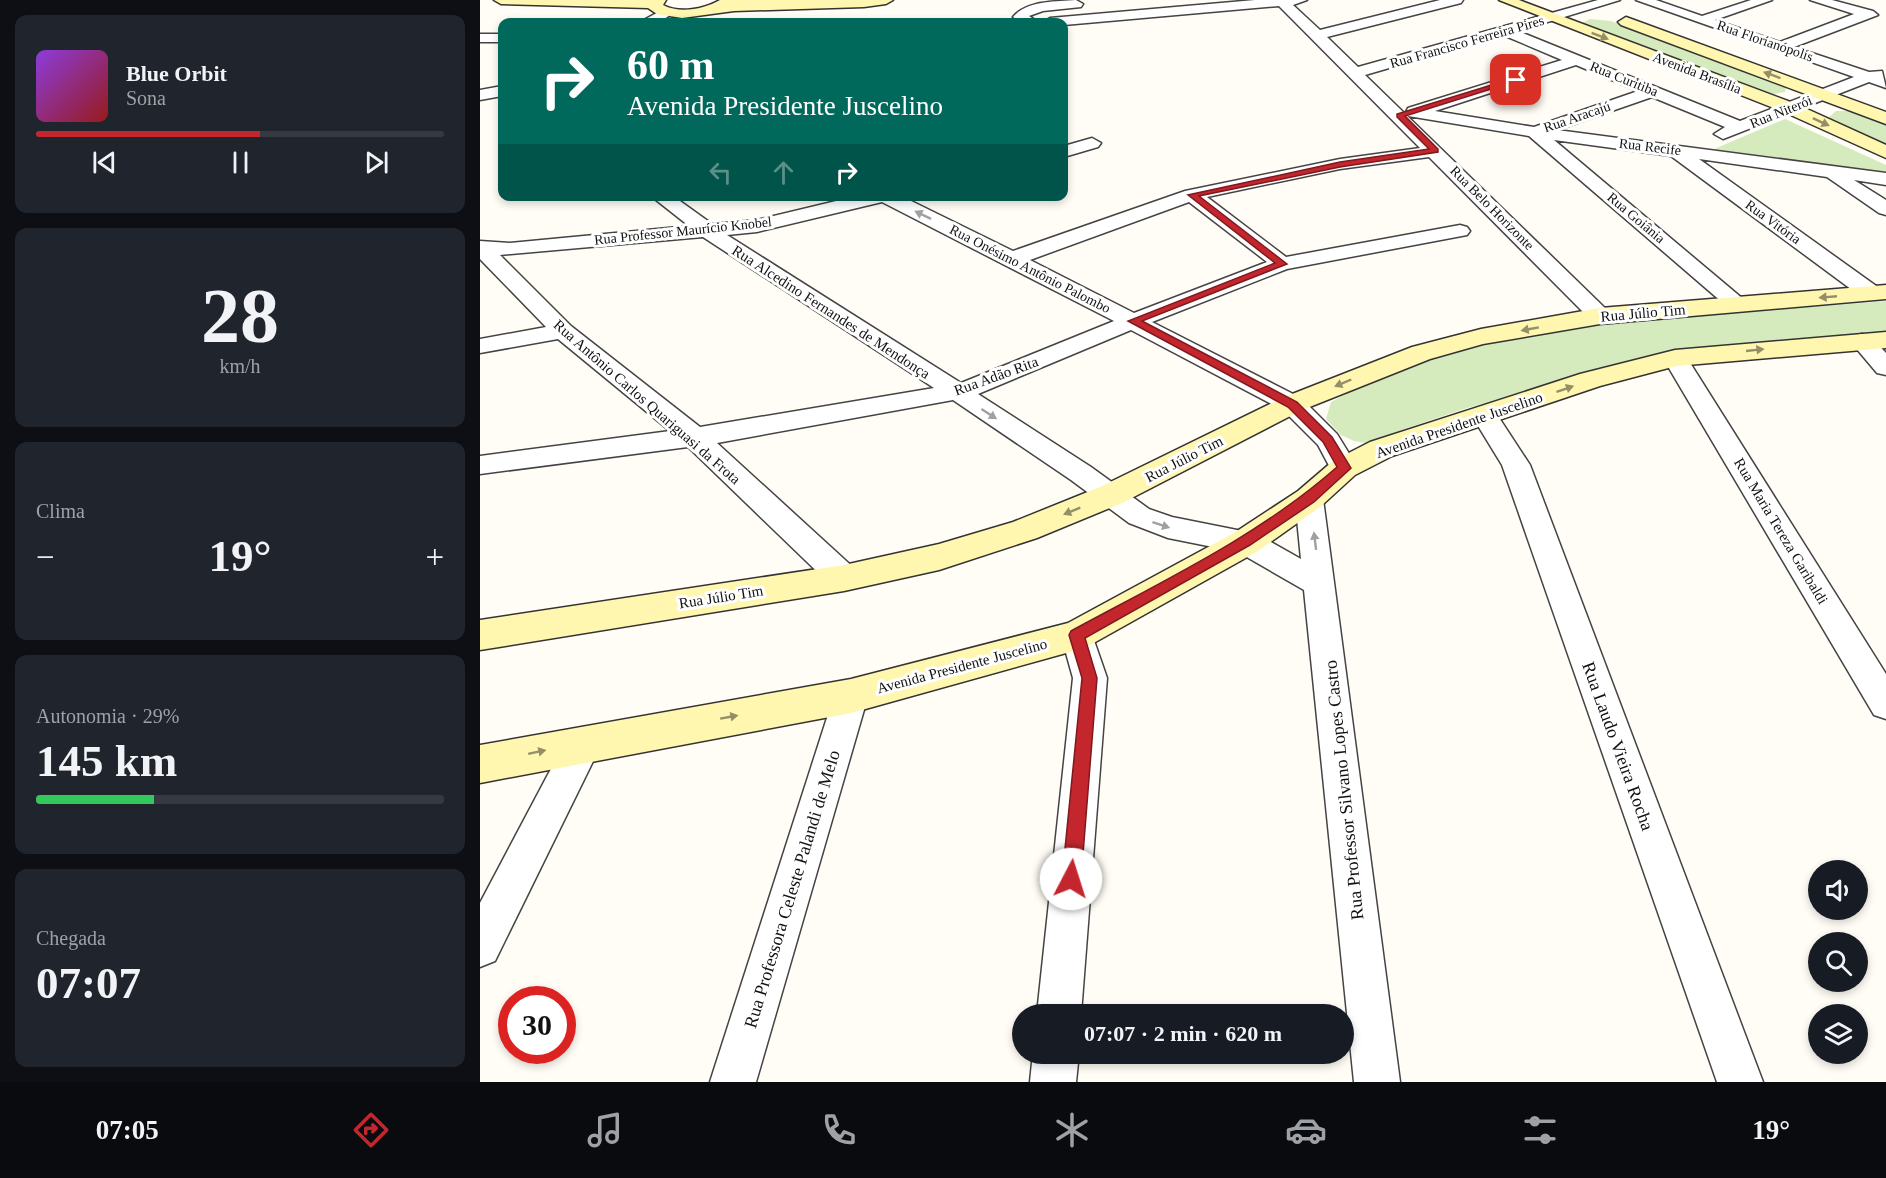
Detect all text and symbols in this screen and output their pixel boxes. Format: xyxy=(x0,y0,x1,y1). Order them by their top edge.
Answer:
street label: Rua Francisco Ferreira Pires xyxy=(1388,13,1546,71)
street label: Rua Florianópolis xyxy=(1715,18,1815,64)
one-way arrow xyxy=(1591,32,1609,41)
icon: right xyxy=(528,42,606,120)
text: 60 m xyxy=(627,42,715,88)
street label: Avenida Brasília xyxy=(1651,49,1744,97)
pin xyxy=(1490,54,1541,105)
street label: Rua Curitiba xyxy=(1588,59,1661,100)
text: Blue Orbit xyxy=(126,61,227,86)
icon: arrive xyxy=(1499,63,1532,96)
one-way arrow xyxy=(1763,70,1781,80)
text: Sona xyxy=(126,87,166,109)
text: Avenida Presidente Juscelino xyxy=(627,91,943,121)
street label: Rua Niterói xyxy=(1748,93,1814,131)
street label: Rua Aracajú xyxy=(1542,99,1612,135)
one-way arrow xyxy=(1812,118,1829,127)
street label: Rua Recife xyxy=(1618,136,1682,158)
icon: previous xyxy=(88,146,121,179)
icon: pause xyxy=(224,146,257,179)
icon: next xyxy=(360,146,393,179)
icon: left xyxy=(704,156,737,189)
icon: ahead xyxy=(767,156,800,189)
icon: right xyxy=(830,156,863,189)
street label: Rua Belo Horizonte xyxy=(1447,163,1537,253)
street label: Rua Goiânia xyxy=(1604,190,1668,247)
street label: Rua Vitória xyxy=(1742,197,1804,248)
one-way arrow xyxy=(914,210,931,219)
street label: Rua Professor Maurício Knobel xyxy=(593,214,773,248)
street label: Rua Onésimo Antônio Palombo xyxy=(947,222,1113,316)
street label: Rua Alcedino Fernandes de Mendonça xyxy=(729,242,933,382)
text: 28 xyxy=(201,272,279,359)
one-way arrow xyxy=(1818,292,1837,302)
street label: Rua Júlio Tim xyxy=(1600,301,1686,325)
street label: Rua Antônio Carlos Quariguasi da Frota xyxy=(550,317,744,488)
one-way arrow xyxy=(1520,324,1539,333)
one-way arrow xyxy=(1746,345,1765,355)
street label: Rua Adão Rita xyxy=(952,353,1041,399)
text: km/h xyxy=(219,355,261,377)
one-way arrow xyxy=(1334,379,1352,388)
one-way arrow xyxy=(1556,383,1574,393)
street label: Avenida Presidente Juscelino xyxy=(1373,389,1545,461)
one-way arrow xyxy=(981,408,997,419)
street label: Rua Júlio Tim xyxy=(1142,432,1226,485)
street label: Rua Maria Tereza Garibaldi xyxy=(1731,455,1831,607)
text: Clima xyxy=(36,500,85,522)
one-way arrow xyxy=(1062,506,1080,516)
one-way arrow xyxy=(1152,520,1170,530)
text: 19° xyxy=(209,531,272,581)
one-way arrow xyxy=(1310,532,1320,551)
text: − xyxy=(36,539,55,575)
text: + xyxy=(425,539,444,575)
street label: Rua Júlio Tim xyxy=(678,582,765,612)
street label: Avenida Presidente Juscelino xyxy=(875,636,1049,696)
street label: Rua Professor Silvano Lopes Castro xyxy=(1320,659,1368,921)
street label: Rua Laudo Vieira Rocha xyxy=(1578,659,1658,833)
text: Autonomia · 29% xyxy=(36,705,179,727)
one-way arrow xyxy=(720,713,739,722)
text: 145 km xyxy=(36,736,177,786)
one-way arrow xyxy=(528,747,547,757)
street label: Rua Professora Celeste Palandi de Melo xyxy=(740,748,844,1030)
position arrow xyxy=(1039,847,1103,911)
map controls xyxy=(1808,860,1868,1064)
button: sound xyxy=(1808,860,1868,920)
text: Chegada xyxy=(36,927,106,949)
button: search xyxy=(1808,932,1868,992)
text: 07:07 xyxy=(36,958,141,1008)
speed limit sign: 30 xyxy=(498,986,576,1064)
button: layers xyxy=(1808,1004,1868,1064)
text: 07:07 · 2 min · 620 m xyxy=(1084,1021,1282,1046)
icon: directions xyxy=(350,1109,392,1151)
icon: music xyxy=(584,1109,626,1151)
icon: phone xyxy=(818,1109,860,1151)
icon: climate xyxy=(1051,1109,1093,1151)
icon: car xyxy=(1285,1109,1327,1151)
icon: filters xyxy=(1519,1109,1561,1151)
text: 07:05 xyxy=(96,1115,159,1145)
text: 19° xyxy=(1752,1115,1790,1145)

